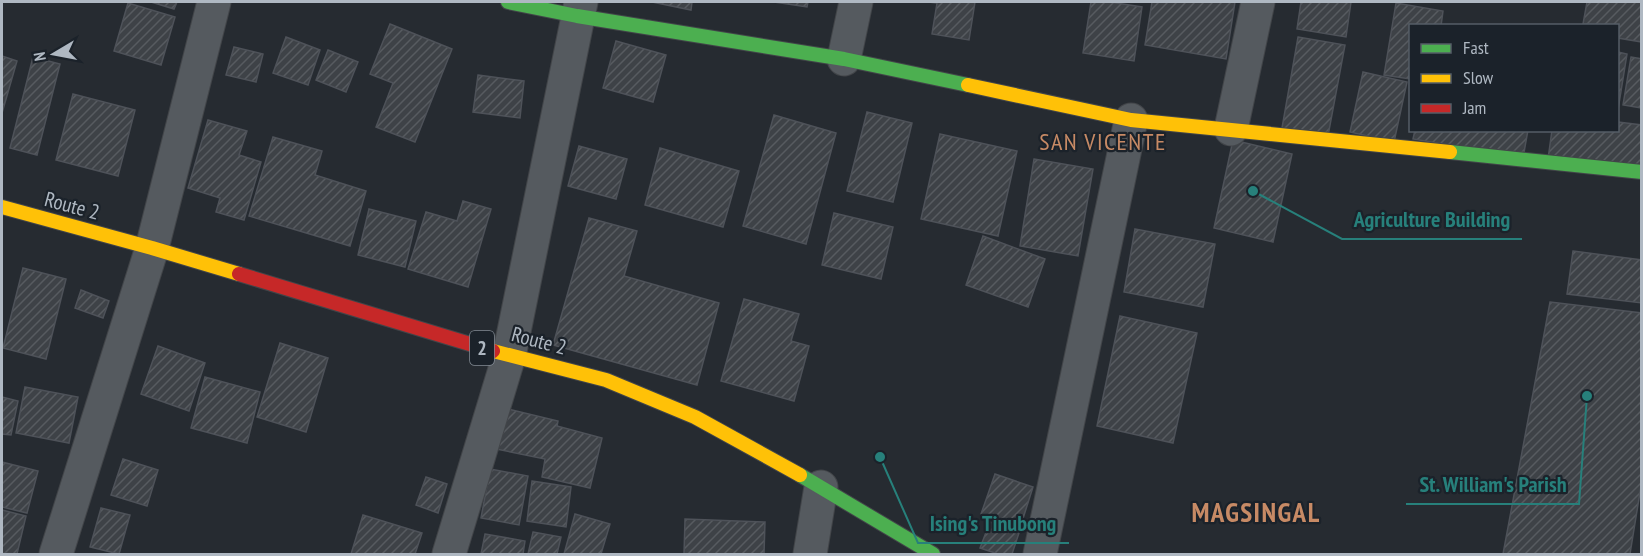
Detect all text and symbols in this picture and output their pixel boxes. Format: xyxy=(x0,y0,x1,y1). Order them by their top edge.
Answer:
north arrow xyxy=(24,24,84,84)
legend xyxy=(1409,24,1619,132)
text: Fast xyxy=(1463,36,1489,59)
text: N xyxy=(29,51,50,63)
text: Slow xyxy=(1463,66,1494,89)
text: Jam xyxy=(1462,96,1486,119)
district label: SAN VICENTE xyxy=(1039,126,1167,157)
street label: Route 2 xyxy=(42,185,102,226)
callout: Agriculture Building xyxy=(1342,199,1522,239)
text: Agriculture Building xyxy=(1353,205,1510,233)
street label: Route 2 xyxy=(509,320,569,361)
road number: 2 xyxy=(470,331,494,365)
callout: St. William's Parish xyxy=(1406,464,1579,504)
text: St. William's Parish xyxy=(1419,470,1567,498)
district label: MAGSINGAL xyxy=(1191,495,1321,529)
callout: Ising's Tinubong xyxy=(918,503,1069,543)
text: Ising's Tinubong xyxy=(930,509,1056,537)

